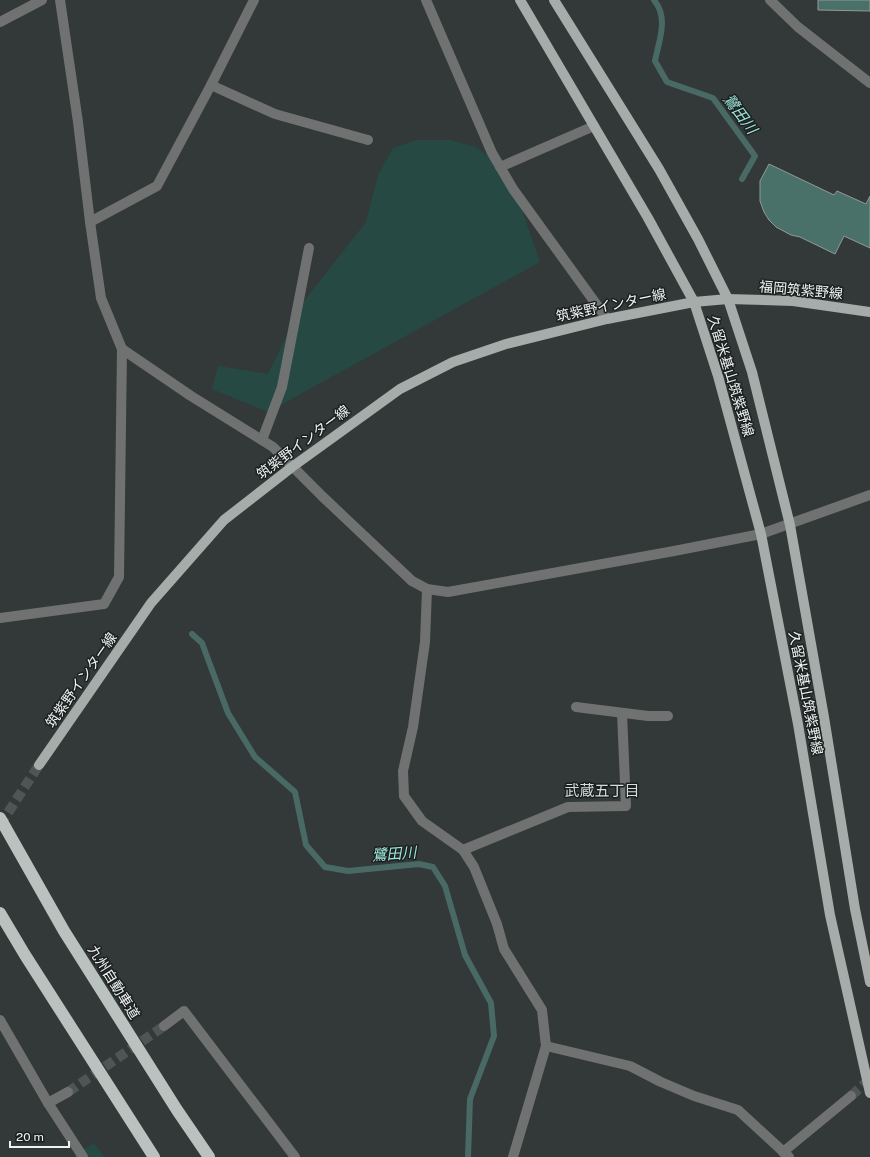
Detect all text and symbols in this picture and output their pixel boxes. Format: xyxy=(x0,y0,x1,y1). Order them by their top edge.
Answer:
water label: 鷺田川 xyxy=(720,91,762,138)
street label: 福岡筑紫野線 xyxy=(758,278,844,302)
street label: 筑紫野インター線 xyxy=(555,286,667,324)
street label: 久留米基山筑紫野線 xyxy=(705,313,757,439)
street label: 筑紫野インター線 xyxy=(253,402,353,482)
street label: 筑紫野インター線 xyxy=(42,630,120,730)
street label: 久留米基山筑紫野線 xyxy=(786,630,826,756)
district label: 武蔵五丁目 xyxy=(564,782,640,799)
water label: 鷺田川 xyxy=(371,843,419,864)
street label: 九州自動車道 xyxy=(85,942,143,1022)
scale bar xyxy=(10,1123,69,1149)
text: 20 m xyxy=(16,1130,44,1144)

